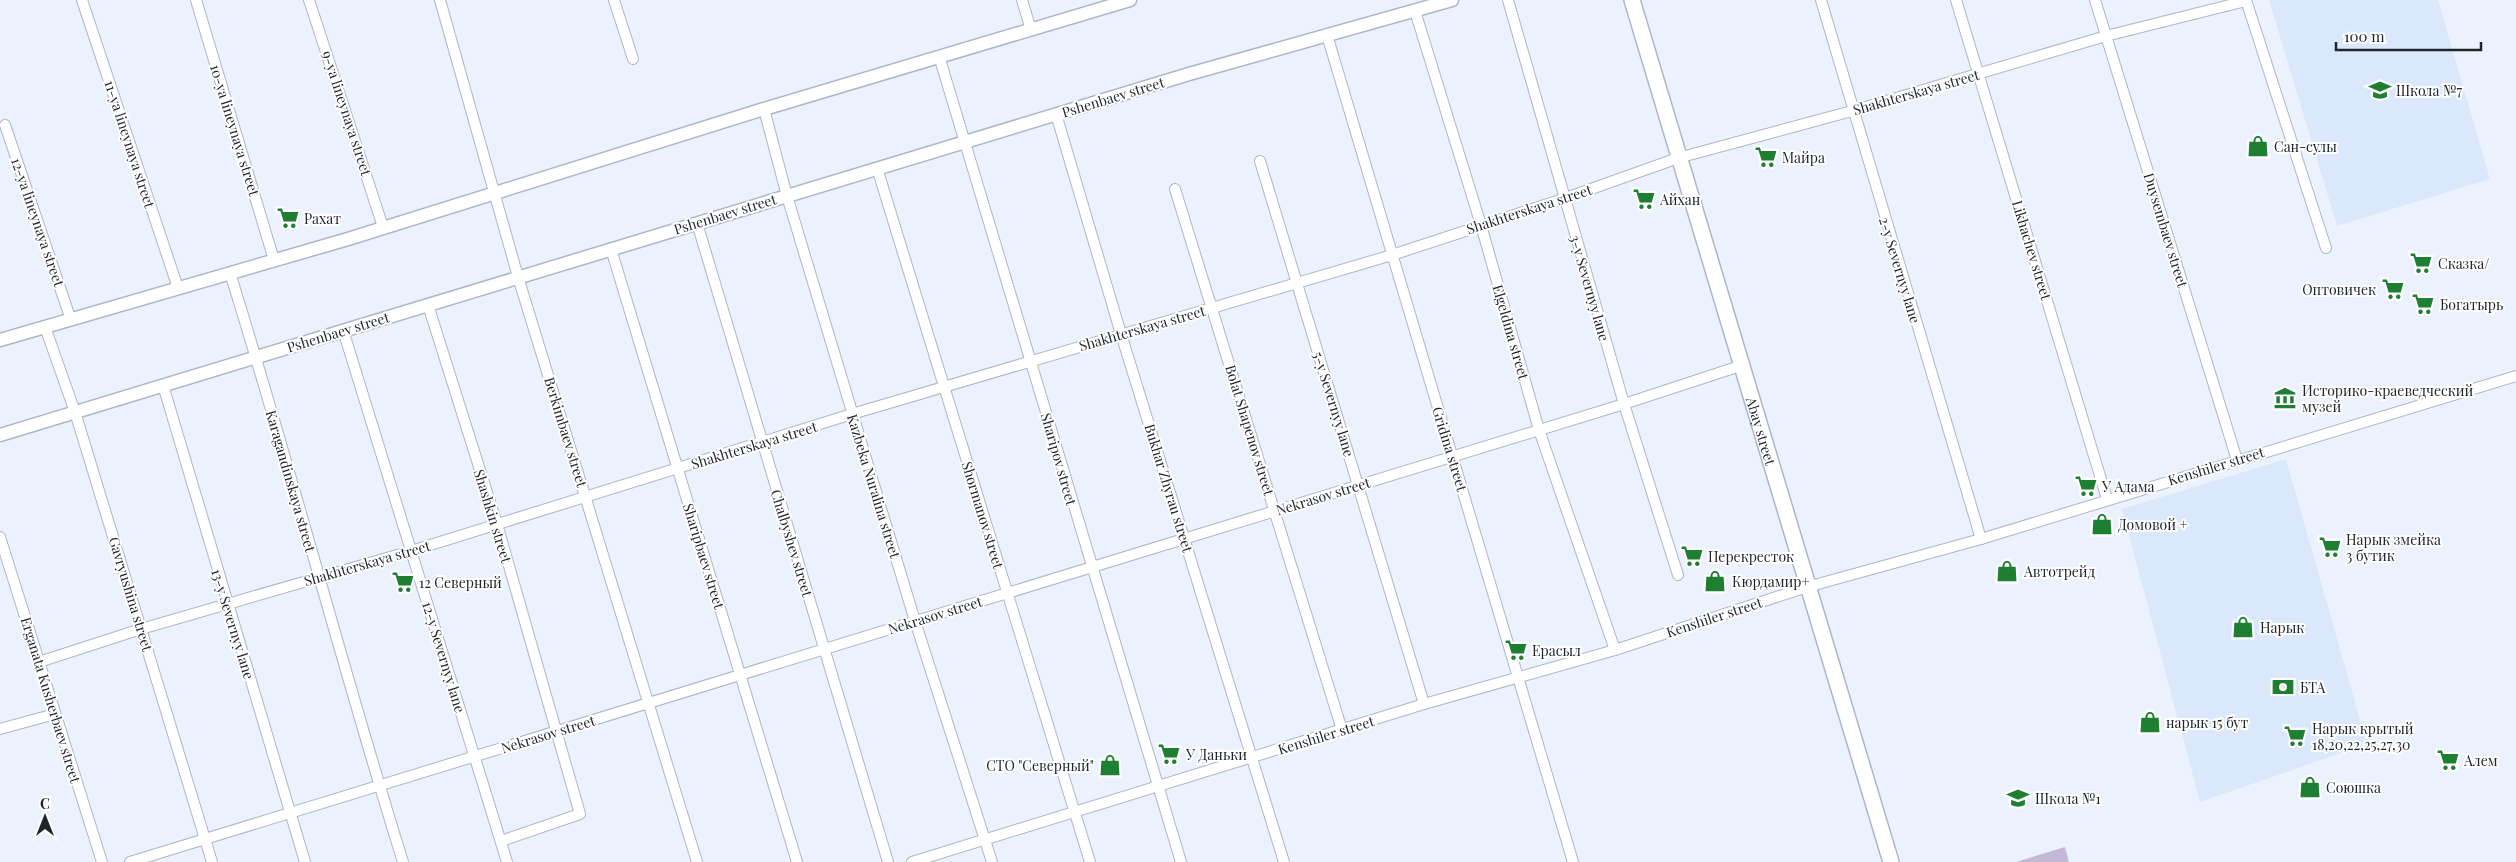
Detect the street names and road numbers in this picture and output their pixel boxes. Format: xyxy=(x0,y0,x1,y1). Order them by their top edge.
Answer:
street label: 9-ya lineynaya street xyxy=(318,48,376,179)
street label: 10-ya lineynaya street xyxy=(206,62,264,199)
street label: Shakhterskaya street xyxy=(1851,65,1982,119)
street label: Pshenbaev street xyxy=(1059,72,1168,122)
street label: 11-ya lineynaya street xyxy=(100,78,160,211)
street label: 12-ya lineynaya street xyxy=(7,155,69,290)
street label: Duysembaev street xyxy=(2139,170,2193,291)
street label: Shakhterskaya street xyxy=(1464,179,1595,238)
street label: Pshenbaev street xyxy=(671,189,780,239)
street label: Likhachev street xyxy=(2008,198,2056,303)
street label: 2-y Severnyy lane xyxy=(1875,215,1925,325)
street label: 3-y Severnyy lane xyxy=(1566,233,1614,343)
street label: Elgeldina street xyxy=(1488,282,1534,383)
street label: Shakhterskaya street xyxy=(1077,301,1208,355)
street label: Pshenbaev street xyxy=(284,307,393,357)
street label: 5-y Severnyy lane xyxy=(1309,349,1359,459)
street label: Bolat Shapenov street xyxy=(1221,362,1279,499)
street label: Berkimbaev street xyxy=(540,375,592,490)
street label: Abay street xyxy=(1742,394,1781,468)
street label: Gridina street xyxy=(1428,404,1472,495)
street label: Karagandinskaya street xyxy=(262,408,321,555)
street label: Sharipov street xyxy=(1037,411,1082,508)
street label: Kazbeka Nuralina street xyxy=(843,412,905,561)
street label: Shakhterskaya street xyxy=(689,416,820,473)
street label: Bukhar Zhyrau street xyxy=(1140,421,1198,556)
street label: Kenshiler street xyxy=(2165,442,2268,490)
street label: Shormanov street xyxy=(958,459,1009,572)
street label: Shashkin street xyxy=(470,467,517,566)
street label: Nekrasov street xyxy=(1273,472,1373,519)
street label: Chalbyshev street xyxy=(767,487,818,600)
street label: Sharipbaev street xyxy=(679,501,729,612)
street label: Gavryushina street xyxy=(105,535,158,654)
street label: Shakhterskaya street xyxy=(302,536,433,590)
street label: 13-y Severnyy lane xyxy=(207,566,259,682)
street label: Nekrasov street xyxy=(885,591,985,638)
street label: Kenshiler street xyxy=(1664,592,1765,641)
street label: 12-y Severnyy lane xyxy=(418,599,470,715)
street label: Erganata Kusherbaev street xyxy=(17,615,86,786)
street label: Nekrasov street xyxy=(498,710,598,757)
street label: Kenshiler street xyxy=(1275,711,1378,759)

